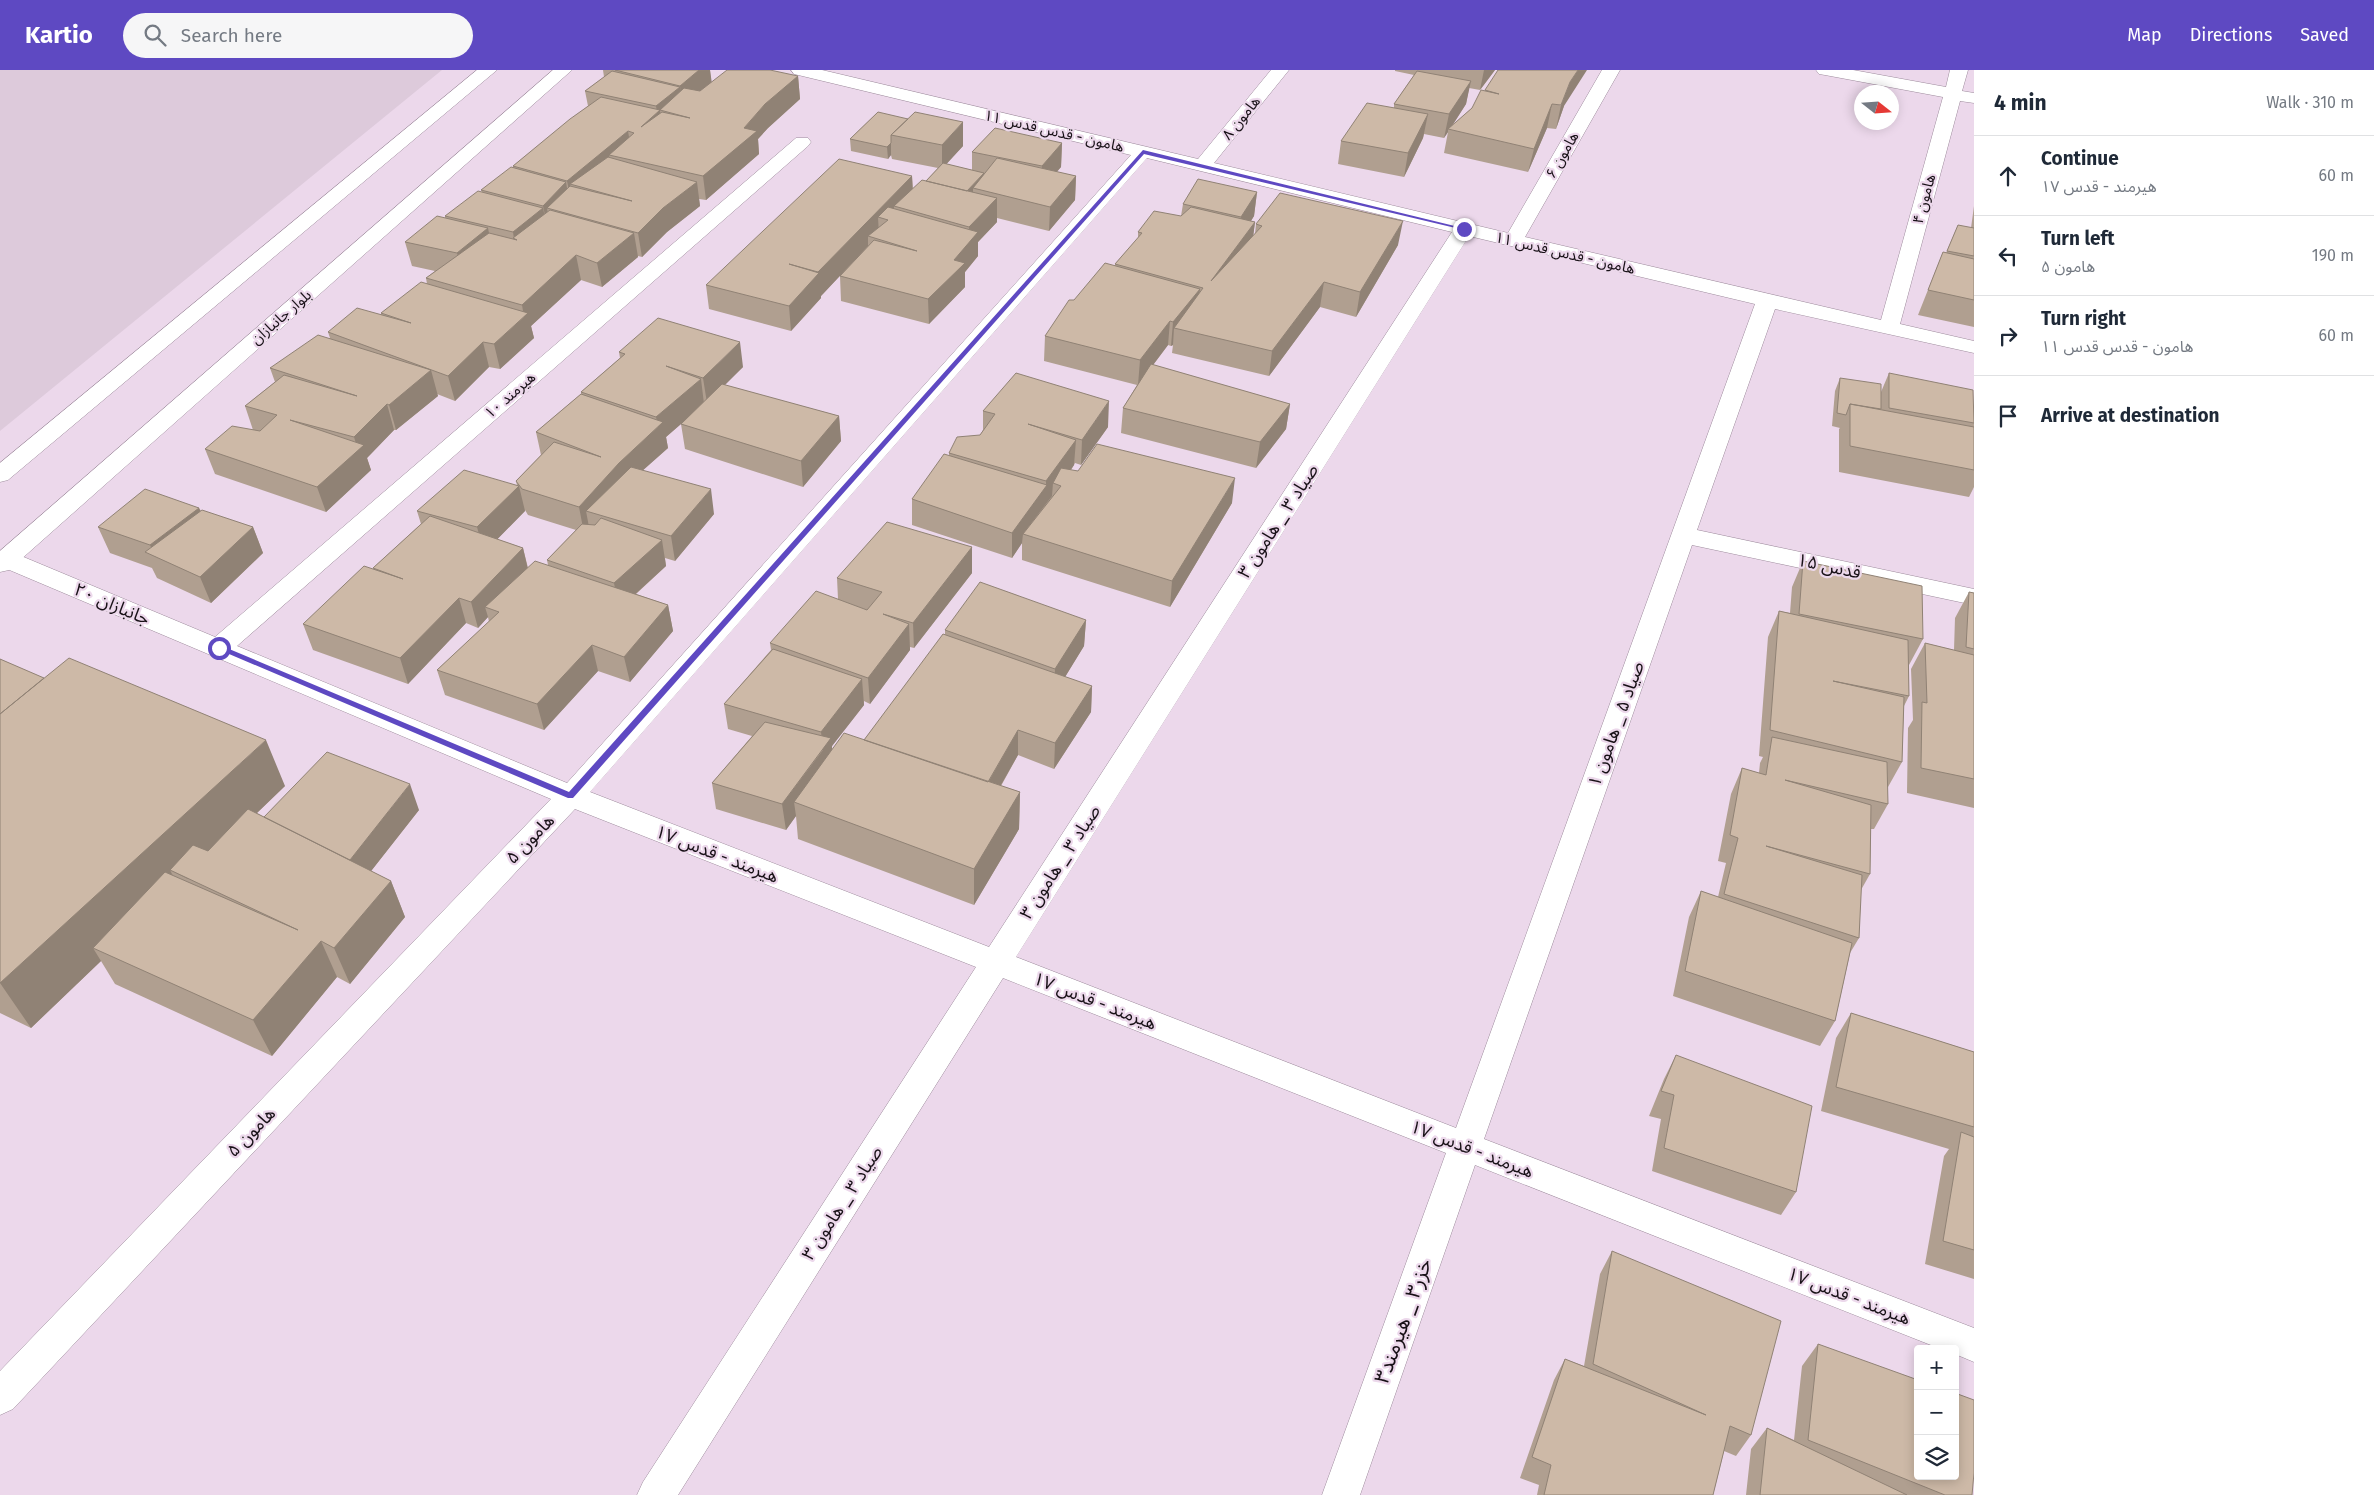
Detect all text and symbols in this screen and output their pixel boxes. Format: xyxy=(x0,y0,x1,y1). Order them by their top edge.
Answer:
search box xyxy=(123,13,473,58)
text: Kartio xyxy=(25,21,93,49)
icon: search xyxy=(141,21,169,49)
text: Search here xyxy=(181,24,282,47)
text: Map xyxy=(2127,24,2162,46)
text: Directions xyxy=(2190,24,2272,46)
text: Saved xyxy=(2300,24,2349,46)
north arrow xyxy=(1854,85,1899,130)
text: 4 min xyxy=(1994,90,2047,116)
street label: هامون ۸ xyxy=(1218,93,1264,143)
text: Walk · 310 m xyxy=(2266,93,2354,112)
street label: هامون - قدس قدس ۱۱ xyxy=(982,106,1126,156)
street label: هامون ۶ xyxy=(1542,129,1582,181)
text: Continue xyxy=(2041,147,2119,170)
icon: ahead xyxy=(1994,162,2022,190)
text: 60 m xyxy=(2319,166,2354,185)
street label: هامون ۴ xyxy=(1909,172,1939,226)
text: هیرمند - قدس ۱۷ xyxy=(2041,177,2157,196)
route end xyxy=(1453,218,1476,241)
text: Turn left xyxy=(2041,227,2115,250)
street label: هامون - قدس قدس ۱۱ xyxy=(1493,228,1637,278)
icon: left xyxy=(1994,242,2022,270)
text: 190 m xyxy=(2312,246,2354,265)
text: هامون ۵ xyxy=(2041,257,2095,276)
street label: بلوار جانبازان xyxy=(247,286,315,348)
text: Turn right xyxy=(2041,307,2126,330)
icon: right xyxy=(1994,322,2022,350)
text: 60 m xyxy=(2319,326,2354,345)
text: هامون - قدس قدس ۱۱ xyxy=(2041,337,2194,356)
street label: هیرمند ۱۰ xyxy=(481,368,539,422)
icon: arrive xyxy=(1994,402,2022,430)
text: Arrive at destination xyxy=(2041,404,2220,427)
street label: صیاد ۳ _ هامون ۳ xyxy=(1233,460,1323,582)
street label: قدس ۱۵ xyxy=(1795,549,1863,583)
street label: جانبازان ۲۰ xyxy=(71,578,153,630)
route start xyxy=(208,637,231,660)
street label: صیاد ۵ _ هامون ۱ xyxy=(1583,658,1649,790)
street label: صیاد ۳ _ هامون ۳ xyxy=(1015,801,1105,923)
street label: هامون ۵ xyxy=(501,809,559,869)
street label: هیرمند - قدس ۱۷ xyxy=(652,820,782,888)
street label: هیرمند - قدس ۱۷ xyxy=(1030,967,1160,1035)
street label: هامون ۵ xyxy=(222,1102,280,1162)
street label: هیرمند - قدس ۱۷ xyxy=(1407,1115,1537,1183)
street label: صیاد ۳ _ هامون ۳ xyxy=(797,1142,887,1264)
street label: خزر۳ _ هیرمند۳ xyxy=(1368,1255,1438,1387)
street label: هیرمند - قدس ۱۷ xyxy=(1784,1262,1914,1330)
map controls xyxy=(1914,1345,1959,1480)
button: + xyxy=(1914,1345,1959,1390)
button: − xyxy=(1914,1390,1959,1435)
button: layers xyxy=(1914,1435,1959,1480)

